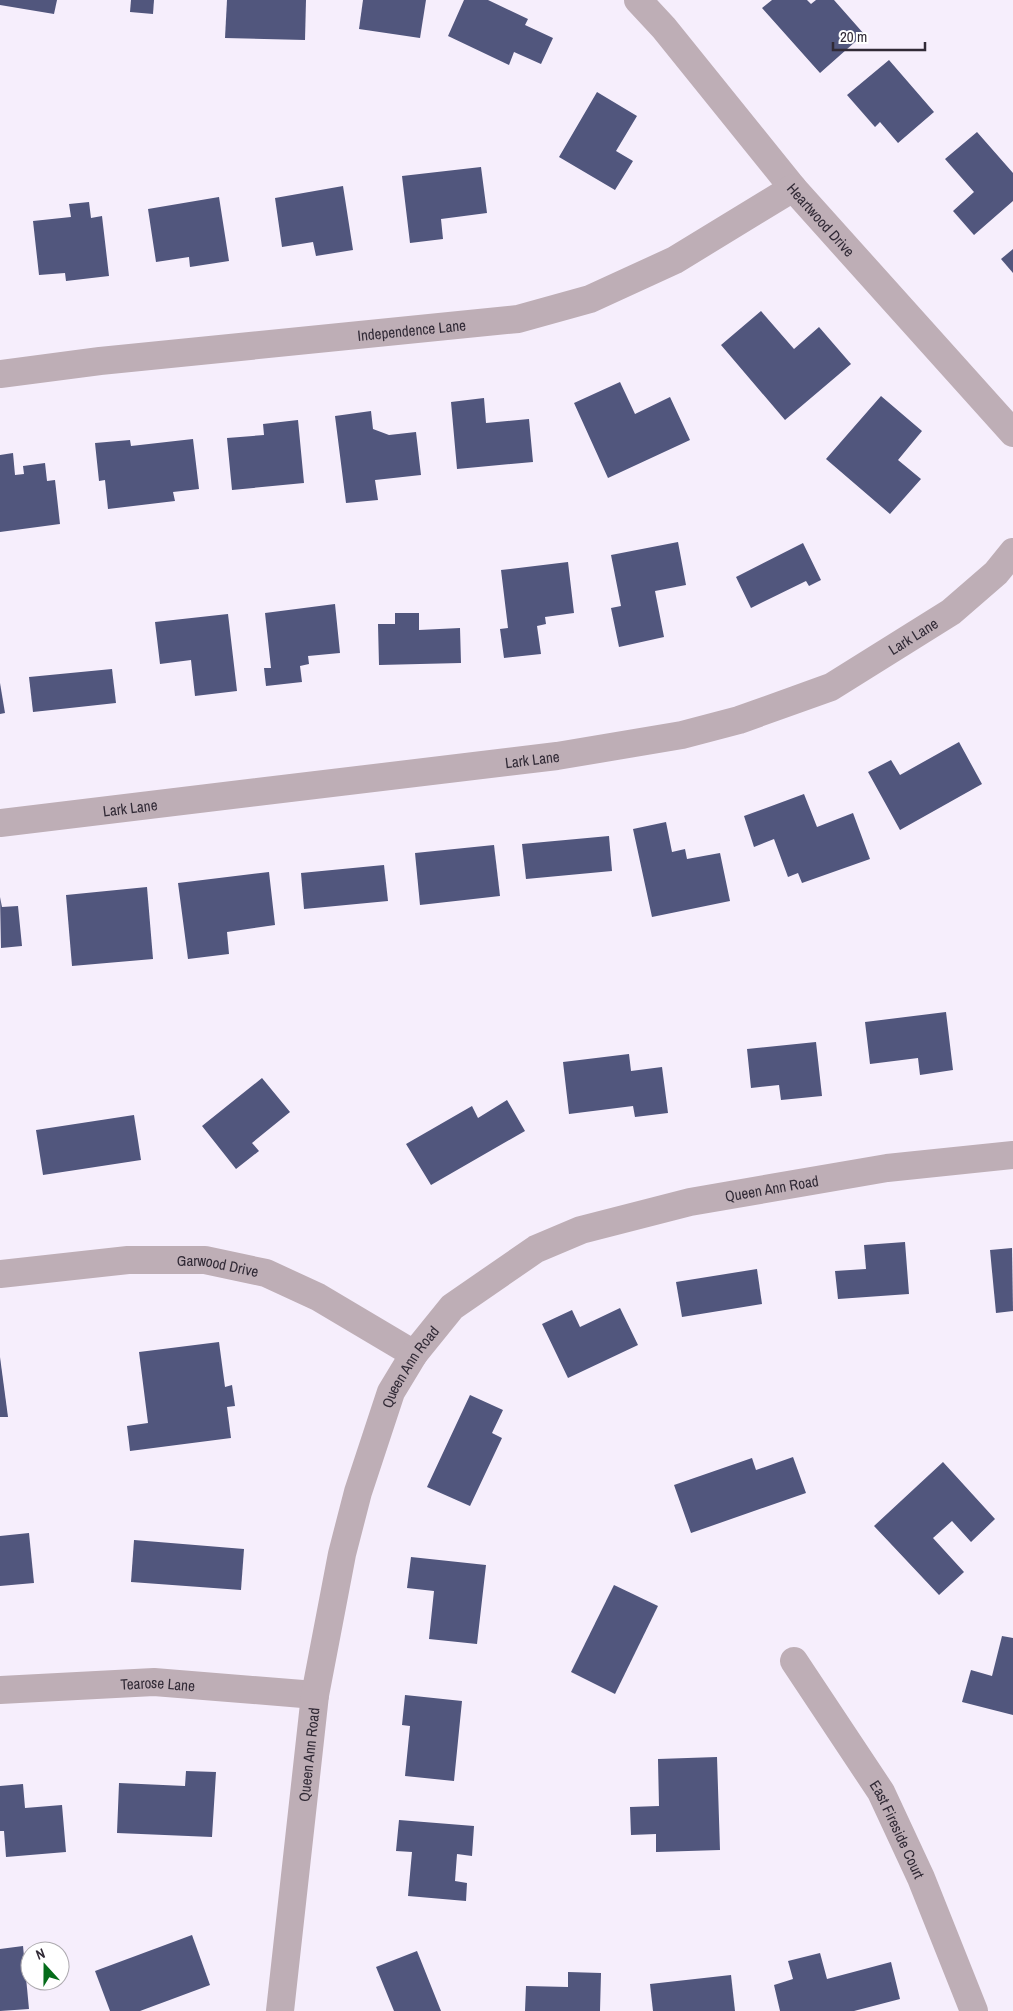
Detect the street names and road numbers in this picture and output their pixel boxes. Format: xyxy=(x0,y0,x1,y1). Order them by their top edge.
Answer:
street label: Heartwood Drive xyxy=(783,178,860,261)
street label: Independence Lane xyxy=(356,314,467,346)
street label: Lark Lane xyxy=(884,612,942,659)
street label: Lark Lane xyxy=(504,745,561,773)
street label: Lark Lane xyxy=(102,794,159,821)
street label: Queen Ann Road xyxy=(723,1170,820,1206)
street label: Garwood Drive xyxy=(177,1250,261,1282)
street label: Queen Ann Road xyxy=(376,1321,444,1411)
street label: Tearose Lane xyxy=(120,1671,196,1696)
street label: Queen Ann Road xyxy=(293,1706,324,1803)
street label: East Fireside Court xyxy=(865,1776,930,1882)

